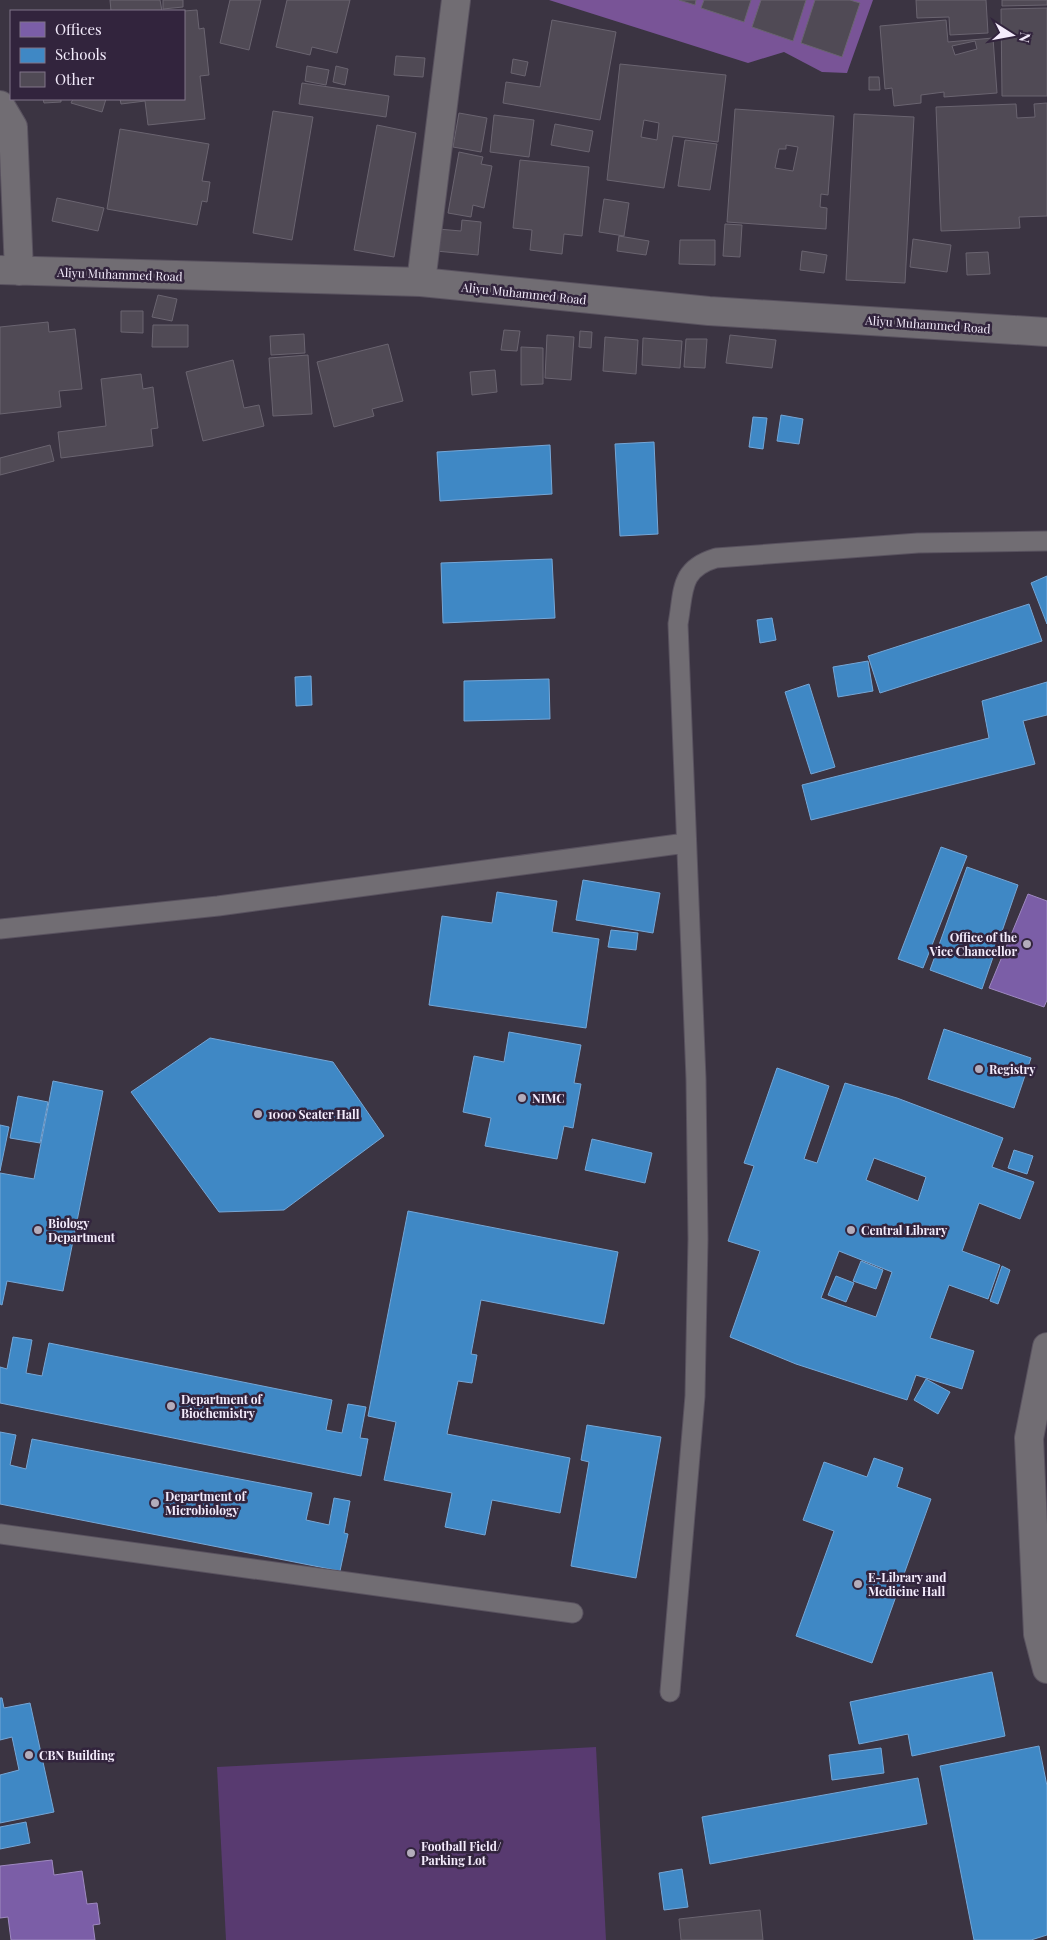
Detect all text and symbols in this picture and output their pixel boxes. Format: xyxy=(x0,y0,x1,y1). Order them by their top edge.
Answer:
legend xyxy=(10,10,185,100)
north arrow xyxy=(987,10,1037,60)
text: Offices xyxy=(55,19,102,39)
text: N xyxy=(1015,31,1036,44)
text: Schools xyxy=(55,44,107,64)
text: Other xyxy=(55,69,95,89)
street label: Aliyu Muhammed Road xyxy=(56,264,183,284)
street label: Aliyu Muhammed Road xyxy=(460,278,587,308)
street label: Aliyu Muhammed Road xyxy=(864,312,991,336)
place label: Office of the Vice Chancellor xyxy=(929,929,1017,959)
marker: Office of the Vice Chancellor xyxy=(1021,938,1033,950)
place label: Registry xyxy=(989,1061,1036,1077)
marker: Registry xyxy=(973,1063,985,1075)
place label: NIMC xyxy=(532,1090,565,1106)
marker: NIMC xyxy=(516,1092,528,1104)
place label: 1000 Seater Hall xyxy=(268,1106,360,1122)
marker: 1000 Seater Hall xyxy=(252,1108,264,1120)
place label: Biology Department xyxy=(48,1215,116,1245)
place label: Central Library xyxy=(861,1222,948,1238)
marker: Biology Department xyxy=(32,1224,44,1236)
marker: Central Library xyxy=(845,1224,857,1236)
place label: Department of Biochemistry xyxy=(181,1391,264,1421)
marker: Department of Biochemistry xyxy=(165,1400,177,1412)
place label: Department of Microbiology xyxy=(165,1488,248,1518)
marker: Department of Microbiology xyxy=(149,1497,161,1509)
place label: E-Library and Medicine Hall xyxy=(868,1569,946,1599)
marker: E-Library and Medicine Hall xyxy=(852,1578,864,1590)
place label: CBN Building xyxy=(39,1747,115,1763)
marker: CBN Building xyxy=(23,1749,35,1761)
place label: Football Field/ Parking Lot xyxy=(421,1838,502,1868)
marker: Football Field/ Parking Lot xyxy=(405,1847,417,1859)

